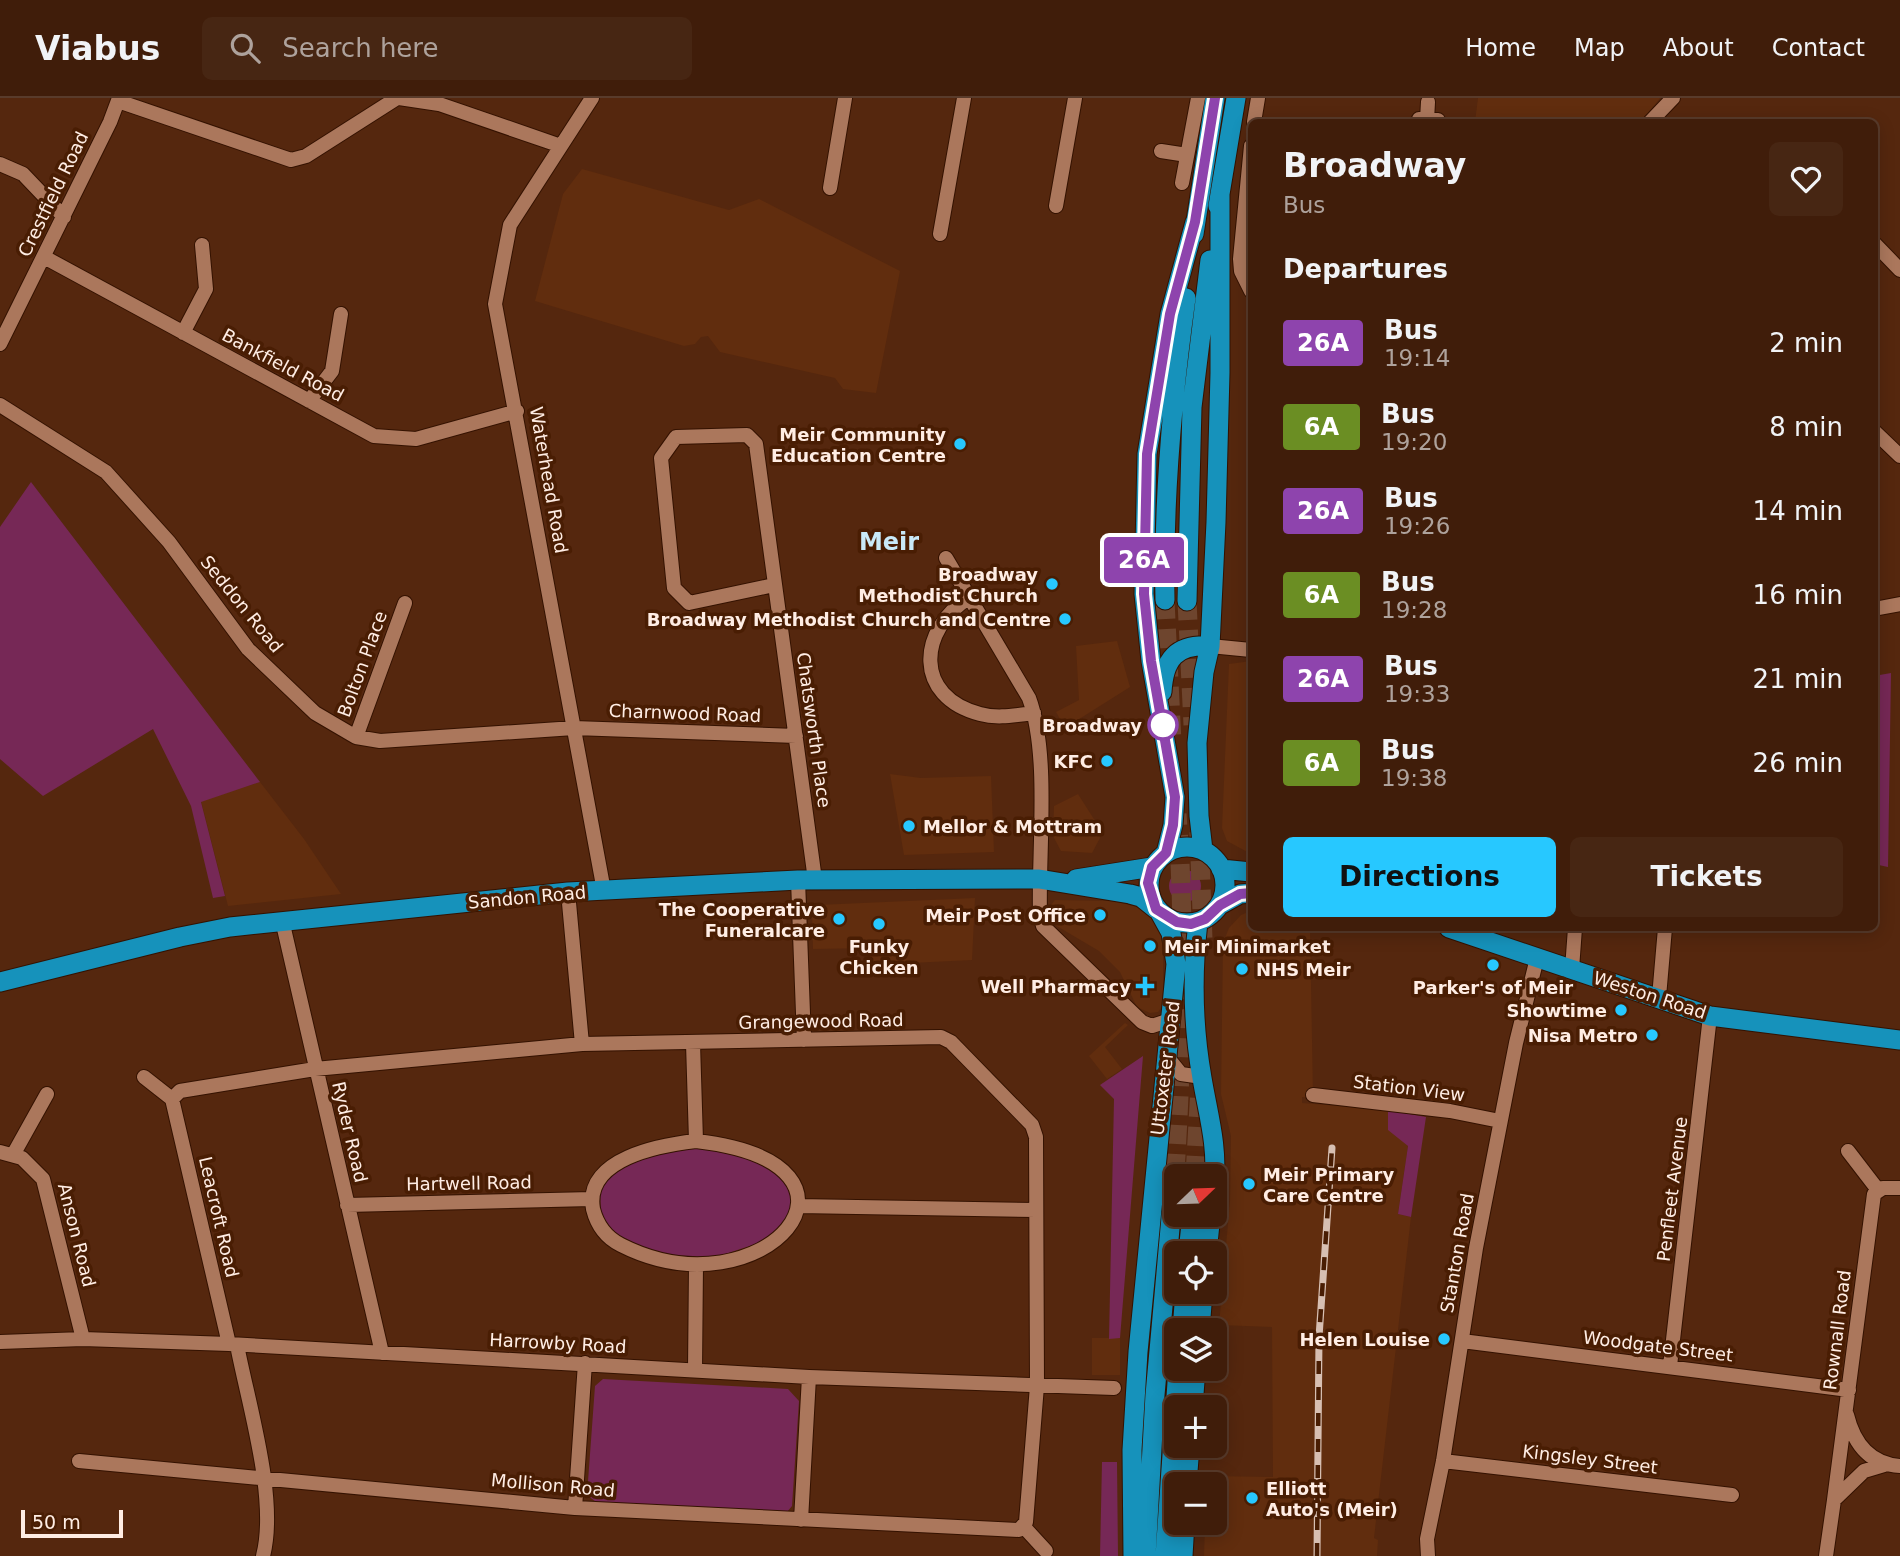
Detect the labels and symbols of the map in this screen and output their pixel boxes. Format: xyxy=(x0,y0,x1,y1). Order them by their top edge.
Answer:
street label: Crestfield Road xyxy=(14,128,92,260)
street label: Bankfield Road xyxy=(218,324,348,406)
street label: Waterhead Road xyxy=(526,405,572,555)
place label: Meir Community Education Centre xyxy=(771,424,946,466)
marker: Meir Community Education Centre xyxy=(952,436,968,452)
district label: Meir xyxy=(859,528,919,556)
line badge: 26A xyxy=(1104,537,1184,583)
street label: Seddon Road xyxy=(196,551,288,657)
place label: Broadway Methodist Church xyxy=(858,564,1038,606)
marker: Broadway Methodist Church xyxy=(1044,576,1060,592)
street label: Bolton Place xyxy=(333,608,391,720)
place label: Broadway Methodist Church and Centre xyxy=(647,609,1051,630)
marker: Broadway Methodist Church and Centre xyxy=(1057,611,1073,627)
street label: Chatsworth Place xyxy=(793,651,835,809)
street label: Charnwood Road xyxy=(608,700,762,726)
marker: Broadway xyxy=(1148,710,1178,740)
place label: Broadway xyxy=(1042,715,1142,736)
place label: KFC xyxy=(1054,751,1093,772)
marker: KFC xyxy=(1099,753,1115,769)
place label: Mellor & Mottram xyxy=(923,816,1102,837)
marker: Mellor & Mottram xyxy=(901,818,917,834)
street label: Sandon Road xyxy=(467,881,587,913)
place label: The Cooperative Funeralcare xyxy=(659,899,825,941)
place label: Meir Post Office xyxy=(925,905,1086,926)
marker: Meir Post Office xyxy=(1092,907,1108,923)
marker: The Cooperative Funeralcare xyxy=(831,911,847,927)
marker: Funky Chicken xyxy=(871,916,887,932)
place label: Funky Chicken xyxy=(839,936,919,978)
place label: Meir Minimarket xyxy=(1164,936,1331,957)
marker: Meir Minimarket xyxy=(1142,938,1158,954)
marker: Parker's of Meir xyxy=(1485,957,1501,973)
place label: NHS Meir xyxy=(1256,959,1351,980)
marker: NHS Meir xyxy=(1234,961,1250,977)
street label: Weston Road xyxy=(1591,967,1709,1023)
place label: Well Pharmacy xyxy=(981,976,1131,997)
place label: Parker's of Meir xyxy=(1413,977,1573,998)
marker: Well Pharmacy xyxy=(1137,978,1153,994)
street label: Uttoxeter Road xyxy=(1146,1000,1184,1136)
place label: Showtime xyxy=(1506,1000,1607,1021)
marker: Showtime xyxy=(1613,1002,1629,1018)
street label: Grangewood Road xyxy=(738,1009,904,1033)
place label: Nisa Metro xyxy=(1528,1025,1638,1046)
marker: Nisa Metro xyxy=(1644,1027,1660,1043)
street label: Station View xyxy=(1352,1071,1466,1105)
street label: Ryder Road xyxy=(328,1079,372,1185)
street label: Penfleet Avenue xyxy=(1653,1115,1691,1263)
street label: Leacroft Road xyxy=(195,1154,243,1280)
north arrow xyxy=(1164,1164,1227,1227)
place label: Meir Primary Care Centre xyxy=(1263,1164,1394,1206)
street label: Hartwell Road xyxy=(406,1171,532,1195)
marker: Meir Primary Care Centre xyxy=(1241,1176,1257,1192)
street label: Anson Road xyxy=(54,1181,100,1289)
street label: Stanton Road xyxy=(1436,1191,1478,1315)
street label: Rownall Road xyxy=(1819,1269,1855,1391)
street label: Woodgate Street xyxy=(1582,1326,1734,1366)
street label: Harrowby Road xyxy=(489,1329,627,1357)
place label: Helen Louise xyxy=(1300,1329,1430,1350)
marker: Helen Louise xyxy=(1436,1331,1452,1347)
street label: Kingsley Street xyxy=(1521,1440,1659,1478)
street label: Mollison Road xyxy=(490,1469,616,1501)
place label: Elliott Auto's (Meir) xyxy=(1266,1478,1398,1520)
marker: Elliott Auto's (Meir) xyxy=(1244,1490,1260,1506)
scale bar xyxy=(21,1507,122,1539)

